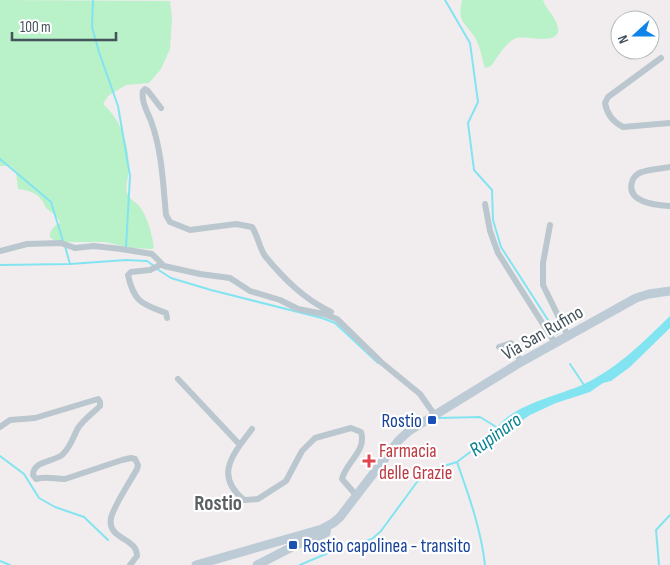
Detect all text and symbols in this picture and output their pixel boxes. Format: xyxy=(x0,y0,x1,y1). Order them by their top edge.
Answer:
scale bar xyxy=(12,10,116,42)
north arrow xyxy=(610,10,660,60)
text: 100 m xyxy=(20,18,51,37)
text: N xyxy=(614,33,633,46)
street label: Via San Rufino xyxy=(498,301,587,366)
water label: Rupinaro xyxy=(465,408,526,462)
place label: Rostio xyxy=(382,410,422,433)
marker: Rostio xyxy=(426,414,438,426)
place label: Farmacia delle Grazie xyxy=(379,440,452,485)
marker: Farmacia delle Grazie xyxy=(363,455,375,467)
district label: Rostio xyxy=(194,491,242,516)
place label: Rostio capolinea - transito xyxy=(303,535,471,558)
marker: Rostio capolinea - transito xyxy=(287,539,299,551)

